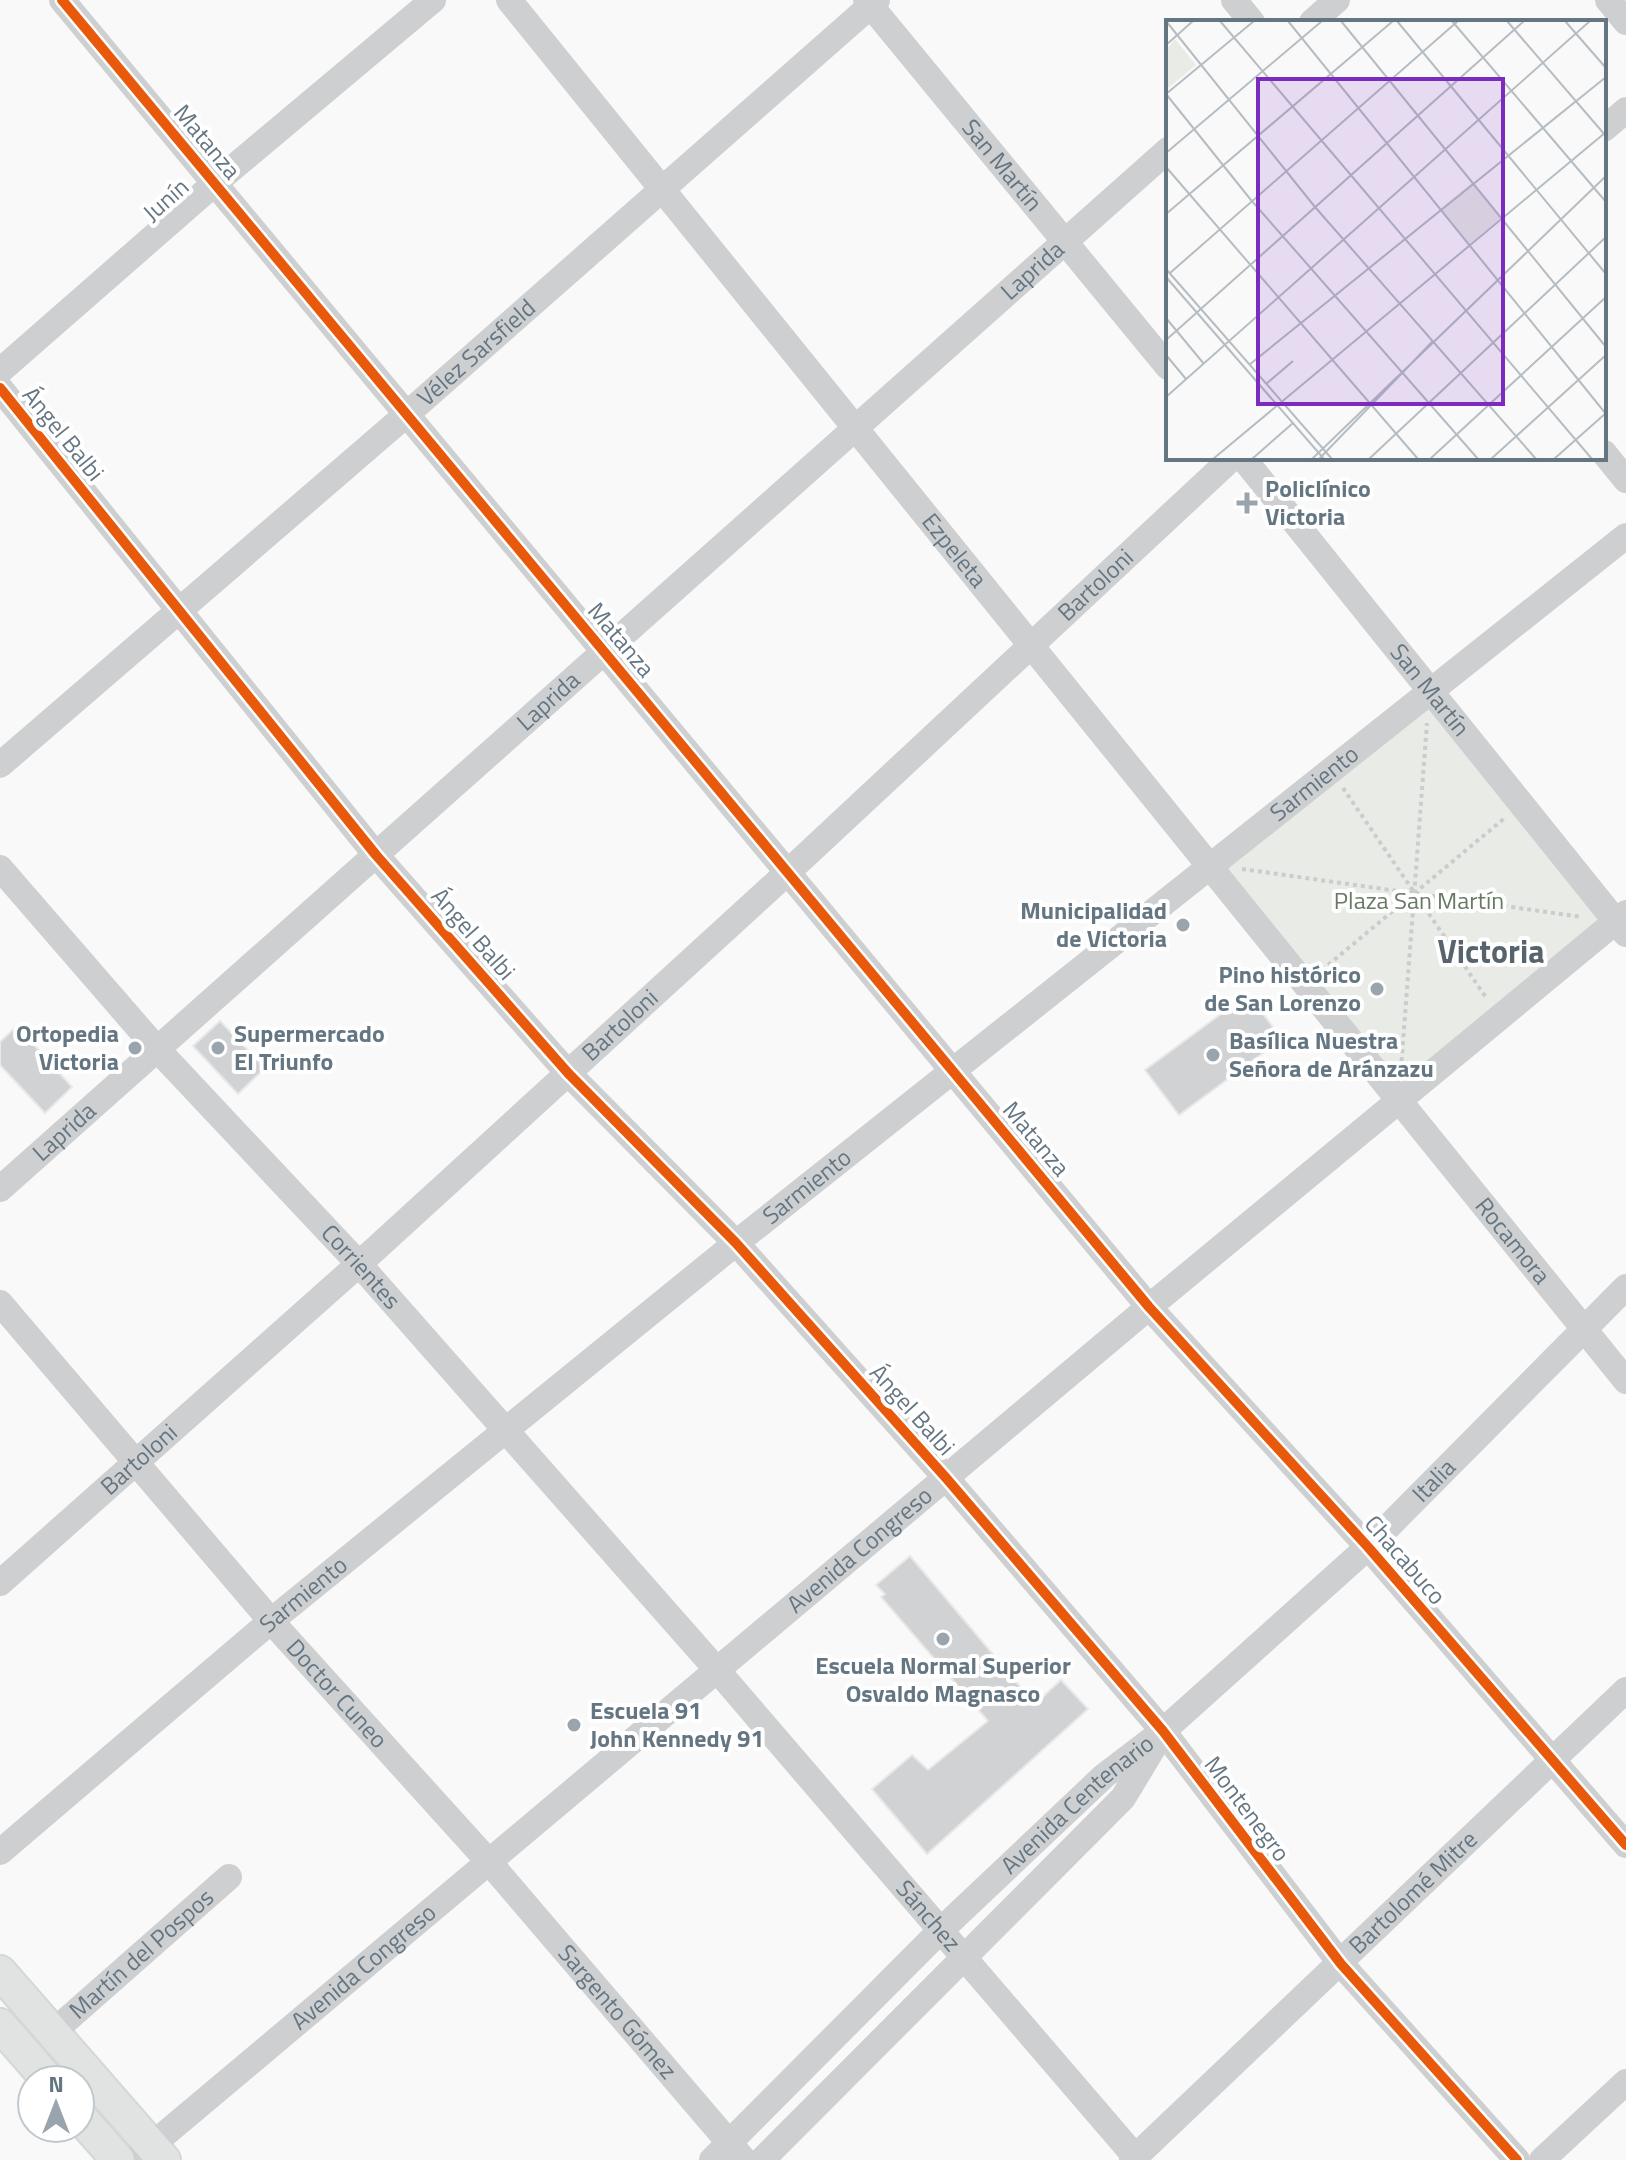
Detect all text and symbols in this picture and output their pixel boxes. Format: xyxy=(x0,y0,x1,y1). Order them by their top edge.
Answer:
inset map xyxy=(1166,20,1606,460)
street label: Matanza xyxy=(166,96,250,187)
street label: San Martín xyxy=(954,111,1052,219)
street label: Junín xyxy=(134,169,196,229)
street label: Laprida xyxy=(992,232,1072,308)
street label: Vélez Sarsfield xyxy=(409,290,543,414)
street label: Ángel Balbi xyxy=(14,378,113,488)
place label: Policlínico Victoria xyxy=(1265,470,1371,534)
marker: Policlínico Victoria xyxy=(1236,492,1258,514)
street label: Ezpeleta xyxy=(914,505,996,595)
street label: Bartoloni xyxy=(1049,540,1141,629)
street label: Matanza xyxy=(580,594,664,685)
street label: San Martín xyxy=(1382,635,1479,744)
street label: Laprida xyxy=(508,662,588,739)
street label: Sarmiento xyxy=(1262,736,1366,829)
street label: Ángel Balbi xyxy=(423,879,524,988)
park label: Plaza San Martín xyxy=(1334,882,1504,918)
place label: Municipalidad de Victoria xyxy=(1020,892,1167,956)
marker: Municipalidad de Victoria xyxy=(1174,916,1192,934)
district label: Victoria xyxy=(1437,927,1545,975)
place label: Pino histórico de San Lorenzo xyxy=(1204,956,1361,1020)
street label: Bartoloni xyxy=(573,980,666,1069)
marker: Pino histórico de San Lorenzo xyxy=(1368,980,1386,998)
place label: Ortopedia Victoria xyxy=(16,1015,119,1079)
place label: Supermercado El Triunfo xyxy=(234,1015,385,1079)
place label: Basílica Nuestra Señora de Aránzazu xyxy=(1229,1022,1434,1086)
marker: Ortopedia Victoria xyxy=(126,1039,144,1057)
marker: Supermercado El Triunfo xyxy=(209,1039,227,1057)
marker: Basílica Nuestra Señora de Aránzazu xyxy=(1204,1046,1222,1064)
street label: Laprida xyxy=(24,1093,103,1169)
street label: Matanza xyxy=(995,1093,1079,1184)
street label: Sarmiento xyxy=(754,1139,859,1233)
street label: Rocamora xyxy=(1467,1189,1560,1292)
street label: Corrientes xyxy=(313,1216,410,1317)
street label: Ángel Balbi xyxy=(862,1355,964,1463)
street label: Bartoloni xyxy=(92,1414,185,1503)
street label: Italia xyxy=(1403,1450,1463,1510)
street label: Avenida Congreso xyxy=(779,1478,940,1621)
street label: Chacabuco xyxy=(1356,1506,1455,1612)
street label: Sarmiento xyxy=(251,1547,355,1641)
street label: Doctor Cuneo xyxy=(278,1630,397,1756)
marker: Escuela Normal Superior Osvaldo Magnasco xyxy=(934,1630,952,1648)
place label: Escuela Normal Superior Osvaldo Magnasco xyxy=(815,1647,1071,1711)
place label: Escuela 91 John Kennedy 91 xyxy=(590,1692,764,1756)
marker: Escuela 91 John Kennedy 91 xyxy=(565,1716,583,1734)
street label: Avenida Centenario xyxy=(992,1725,1161,1882)
street label: Montenegro xyxy=(1196,1748,1300,1869)
street label: Bartolomé Mitre xyxy=(1340,1822,1485,1962)
street label: Sánchez xyxy=(888,1871,970,1959)
street label: Martín del Pospos xyxy=(60,1879,221,2027)
street label: Avenida Congreso xyxy=(282,1894,444,2038)
street label: Sargento Gómez xyxy=(550,1936,686,2087)
north arrow xyxy=(16,2064,96,2144)
text: N xyxy=(48,2067,64,2101)

